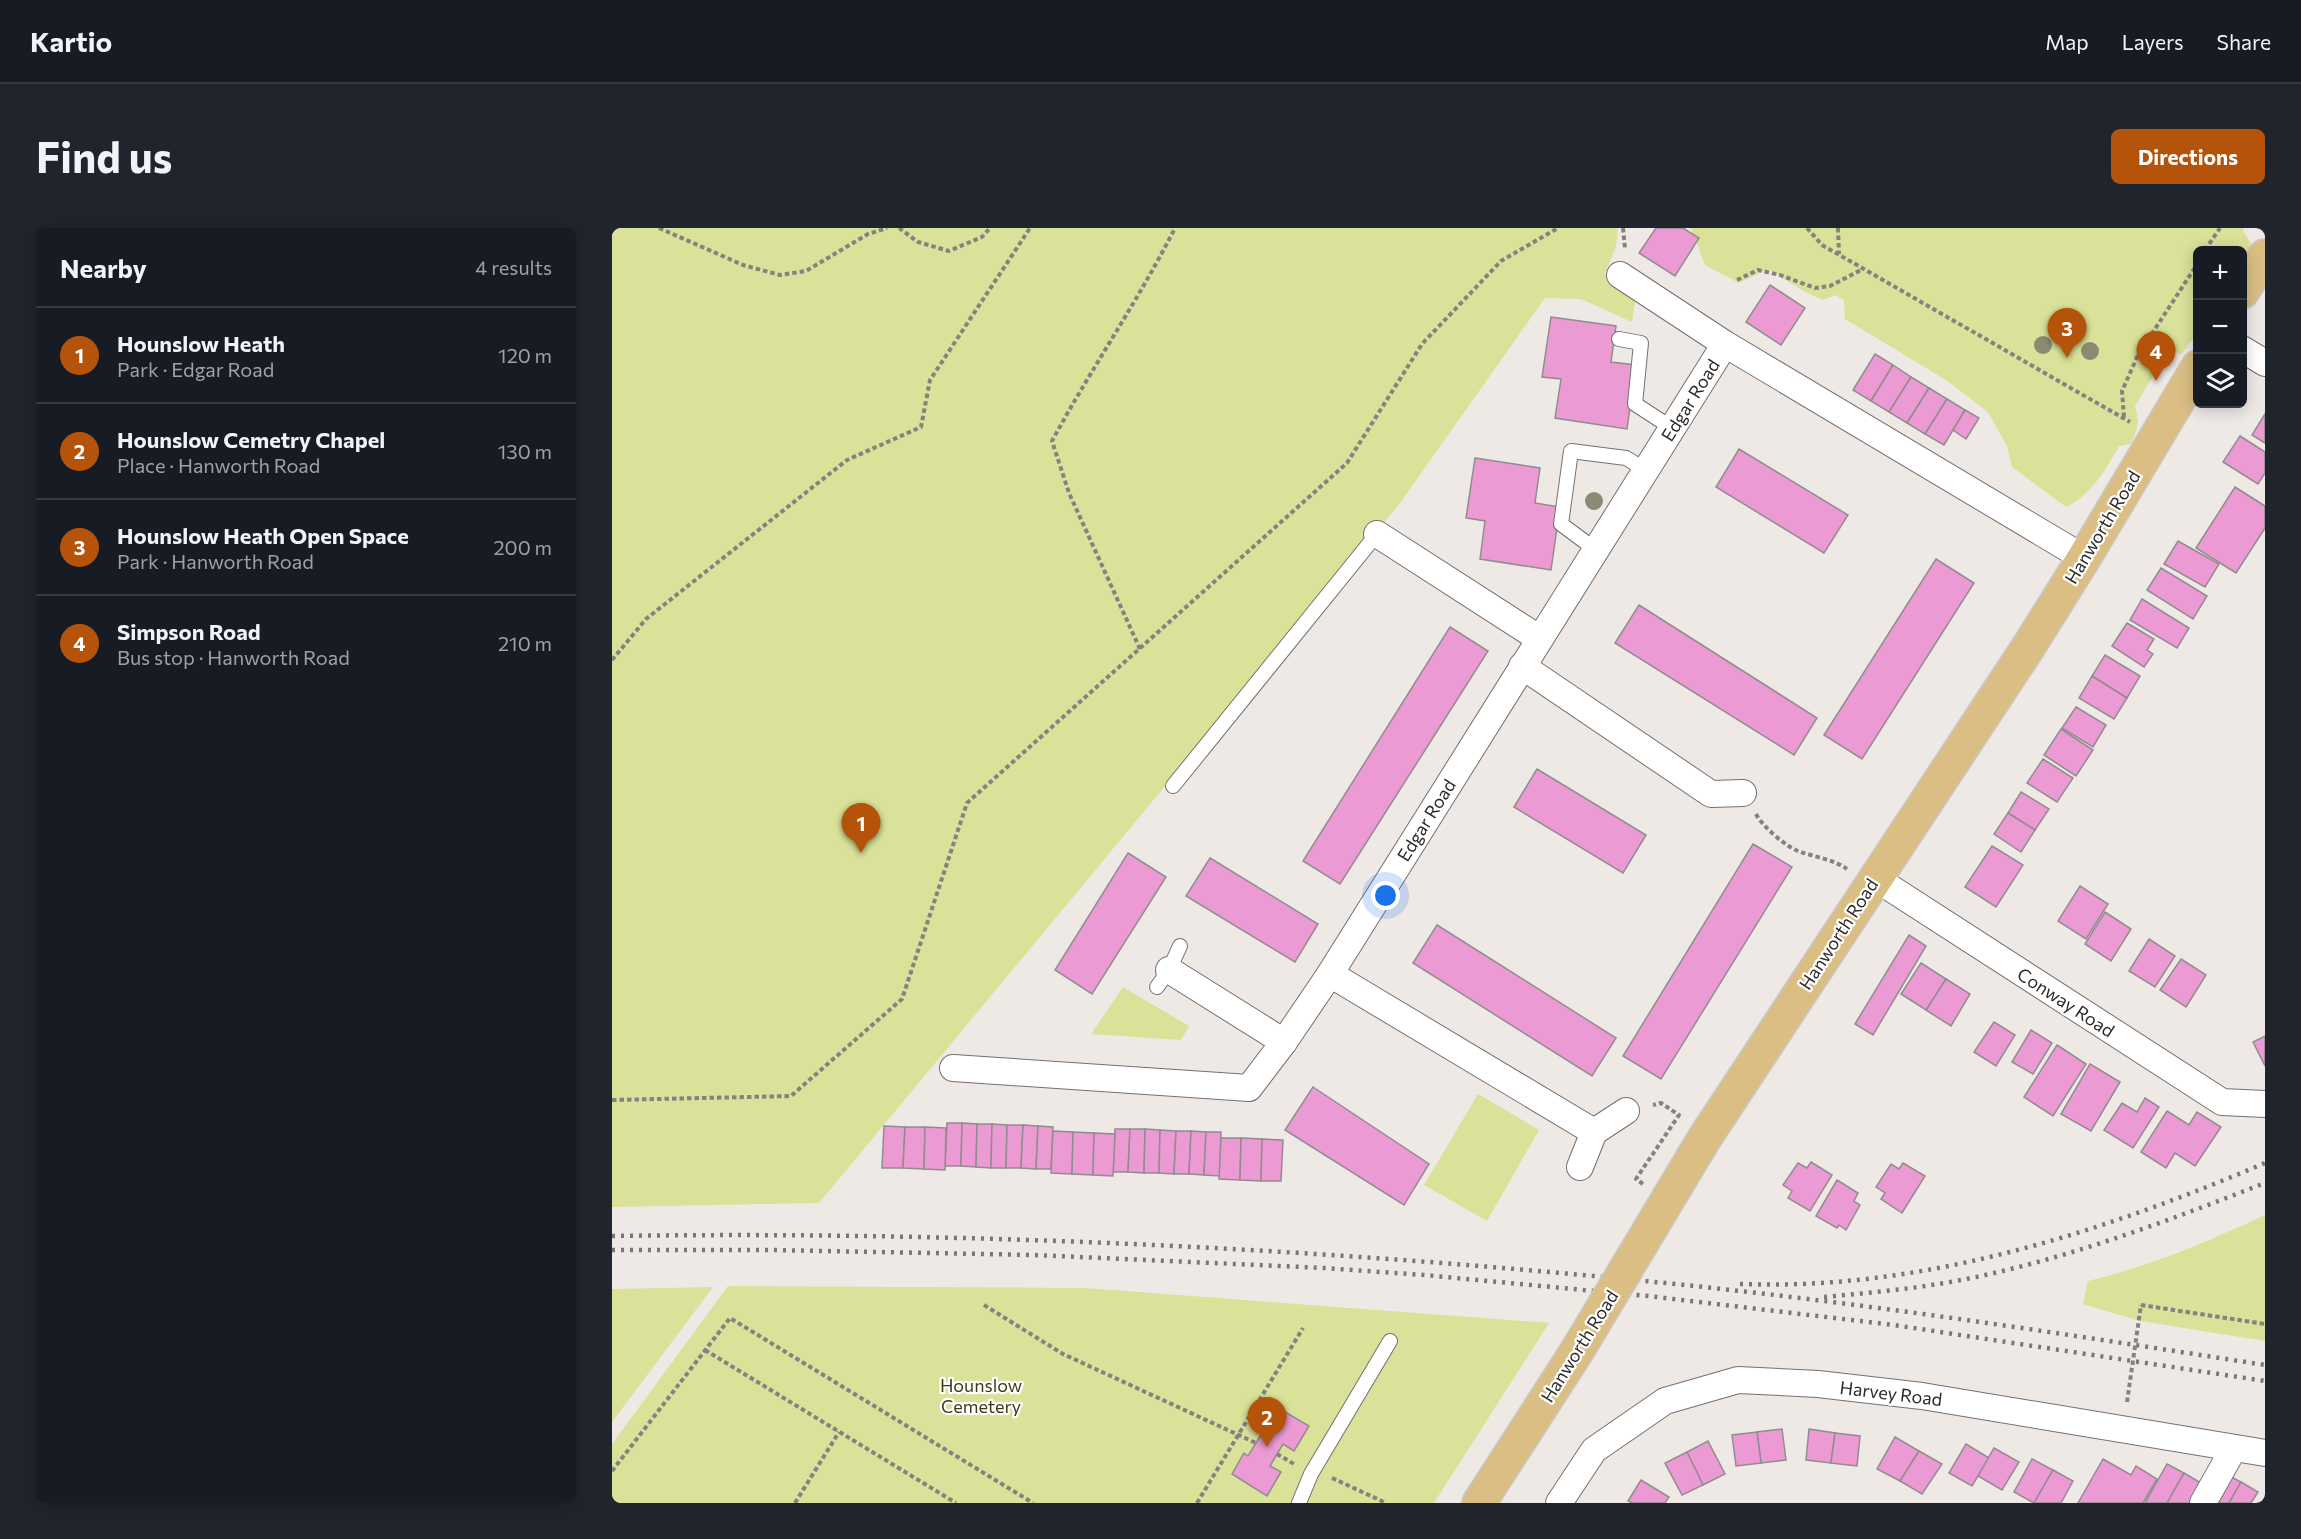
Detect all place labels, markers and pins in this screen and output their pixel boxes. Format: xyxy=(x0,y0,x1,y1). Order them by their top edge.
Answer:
pin: 3 xyxy=(2048,308,2086,358)
pin: 4 xyxy=(2136,332,2176,381)
pin: 1 xyxy=(842,804,880,853)
pin: 2 xyxy=(1248,1398,1286,1447)

